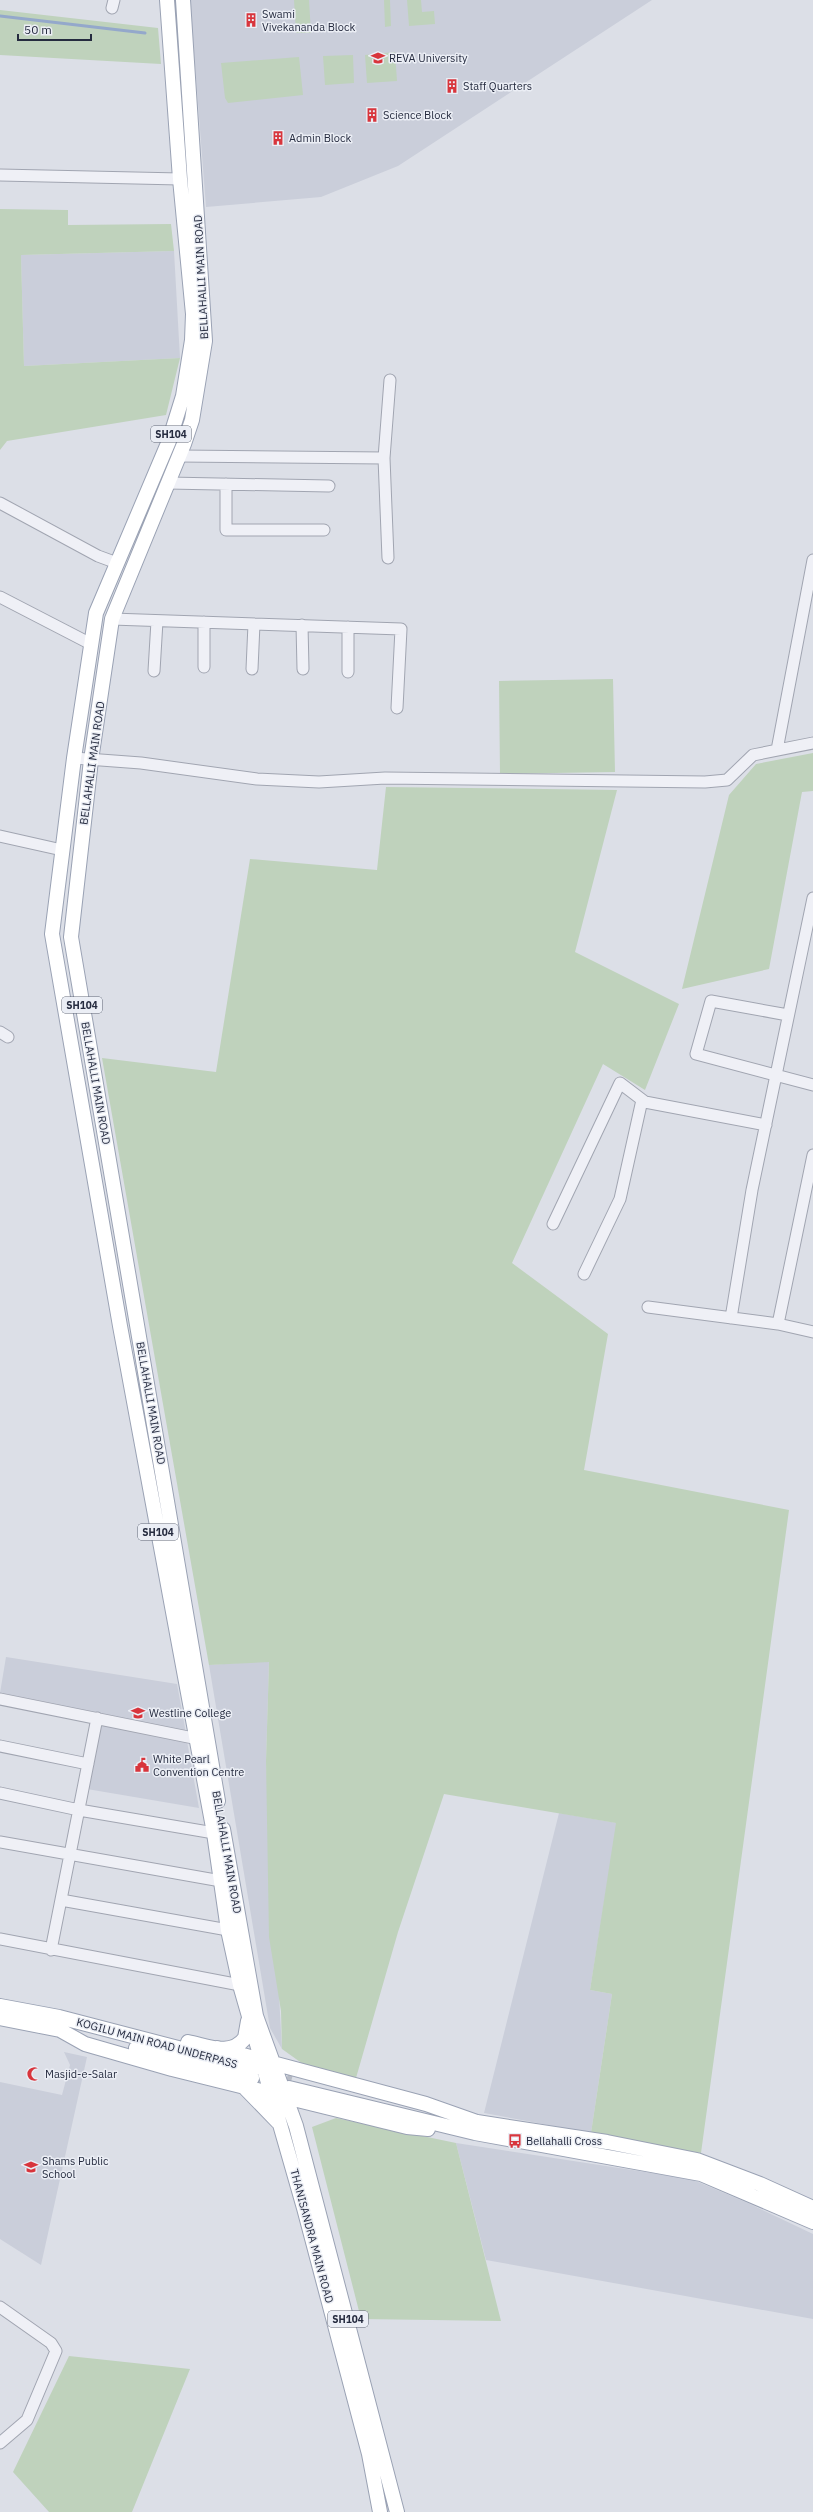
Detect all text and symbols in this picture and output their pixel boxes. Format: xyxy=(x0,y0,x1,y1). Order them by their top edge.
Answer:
place label: Swami Vivekananda Block xyxy=(262,7,356,34)
building icon: Swami Vivekananda Block xyxy=(243,12,259,28)
scale bar xyxy=(18,16,91,42)
text: 50 m xyxy=(24,22,52,37)
school or university icon: REVA University xyxy=(370,50,386,66)
place label: REVA University xyxy=(389,51,468,65)
building icon: Staff Quarters xyxy=(444,78,460,94)
place label: Staff Quarters xyxy=(463,79,532,93)
building icon: Science Block xyxy=(364,107,380,123)
place label: Science Block xyxy=(383,108,452,122)
building icon: Admin Block xyxy=(270,130,286,146)
place label: Admin Block xyxy=(289,131,351,145)
street label: BELLAHALLI MAIN ROAD xyxy=(191,214,211,340)
road number: SH104 xyxy=(151,426,191,442)
street label: BELLAHALLI MAIN ROAD xyxy=(76,700,108,826)
road number: SH104 xyxy=(62,997,102,1013)
street label: BELLAHALLI MAIN ROAD xyxy=(78,1020,114,1146)
street label: BELLAHALLI MAIN ROAD xyxy=(133,1340,169,1466)
road number: SH104 xyxy=(138,1524,178,1540)
school or university icon: Westline College xyxy=(130,1705,146,1721)
place label: Westline College xyxy=(149,1706,231,1720)
place label: White Pearl Convention Centre xyxy=(153,1752,244,1779)
public building icon: White Pearl Convention Centre xyxy=(134,1757,150,1773)
street label: BELLAHALLI MAIN ROAD xyxy=(209,1789,245,1915)
street label: KOGILU MAIN ROAD UNDERPASS xyxy=(75,2015,239,2071)
mosque icon: Masjid-e-Salar xyxy=(26,2066,42,2082)
place label: Masjid-e-Salar xyxy=(45,2067,117,2081)
bus stop icon: Bellahalli Cross xyxy=(507,2133,523,2149)
place label: Bellahalli Cross xyxy=(526,2134,602,2148)
place label: Shams Public School xyxy=(42,2154,109,2181)
school or university icon: Shams Public School xyxy=(23,2159,39,2175)
street label: THANISANDRA MAIN ROAD xyxy=(287,2167,337,2305)
road number: SH104 xyxy=(328,2311,368,2327)

